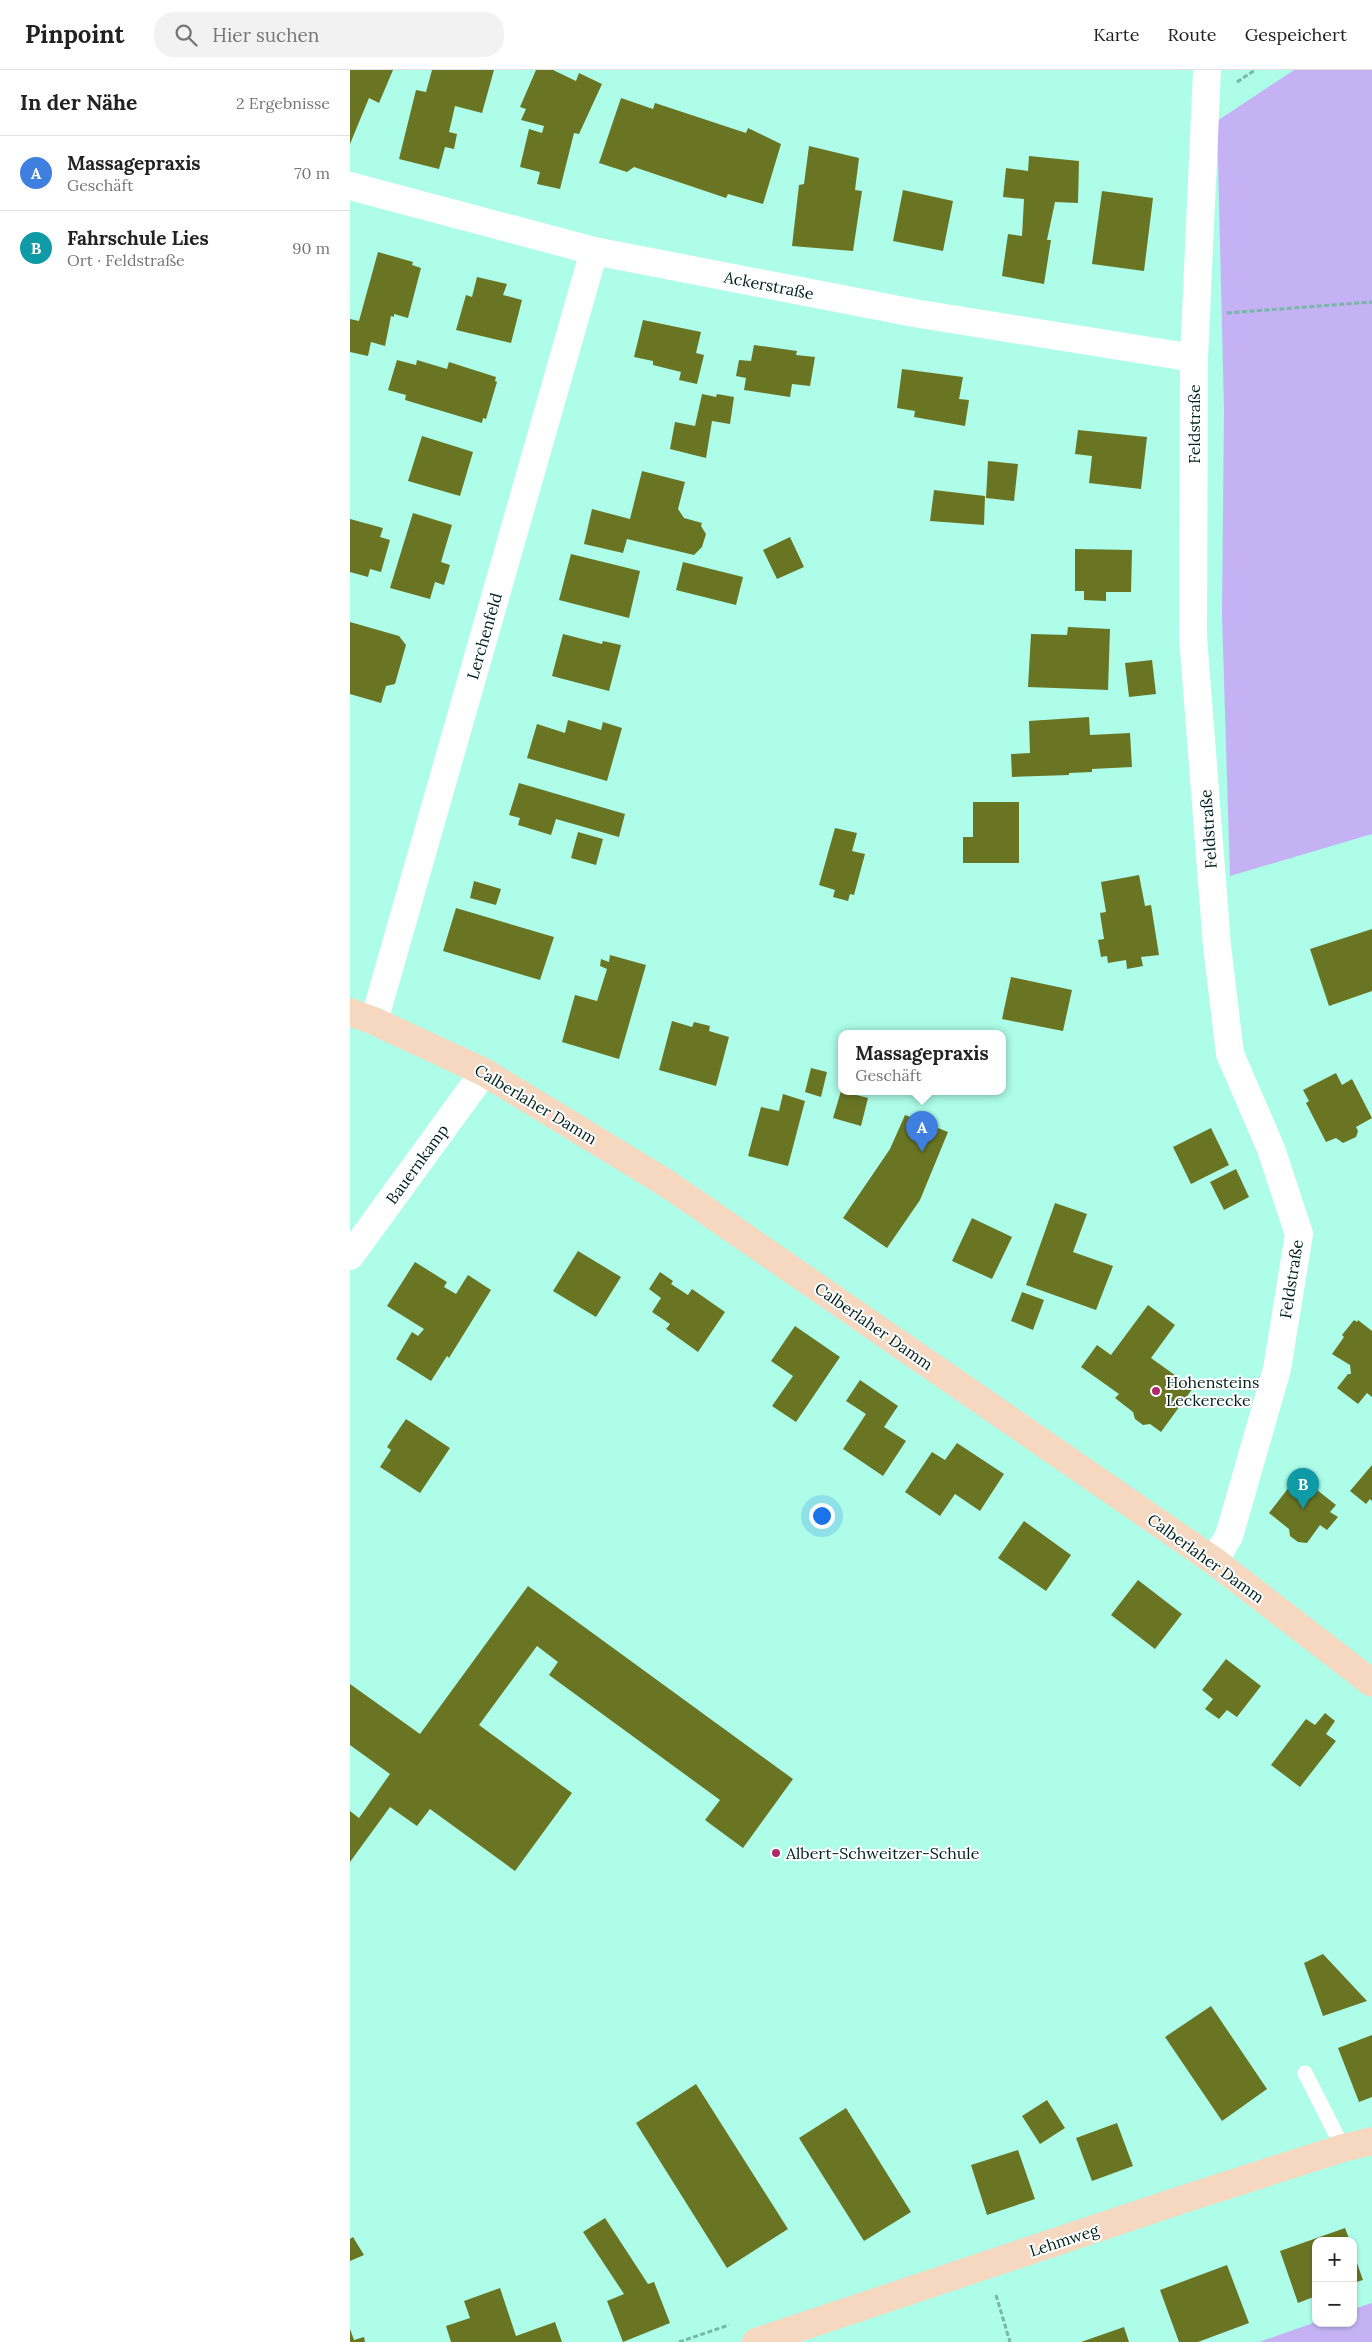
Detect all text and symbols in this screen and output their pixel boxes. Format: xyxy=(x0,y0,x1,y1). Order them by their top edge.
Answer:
search box xyxy=(154,12,504,57)
text: Pinpoint xyxy=(25,19,124,50)
icon: search xyxy=(172,21,200,49)
text: Hier suchen xyxy=(212,23,319,47)
text: Karte xyxy=(1093,23,1139,46)
text: Route xyxy=(1167,23,1217,46)
text: Gespeichert xyxy=(1245,23,1347,46)
text: In der Nähe xyxy=(20,89,137,116)
text: 2 Ergebnisse xyxy=(236,93,330,113)
text: Massagepraxis xyxy=(67,151,201,175)
text: A xyxy=(31,163,41,183)
text: 70 m xyxy=(294,163,330,183)
text: Geschäft xyxy=(67,175,133,195)
text: Fahrschule Lies xyxy=(67,226,209,250)
text: B xyxy=(31,238,41,258)
text: 90 m xyxy=(292,238,330,258)
text: Ort · Feldstraße xyxy=(67,250,185,270)
street label: Ackerstraße xyxy=(722,266,816,304)
street label: Feldstraße xyxy=(1184,384,1204,464)
street label: Lerchenfeld xyxy=(462,590,506,682)
street label: Feldstraße xyxy=(1195,788,1221,869)
popup xyxy=(838,1030,1006,1095)
text: Massagepraxis xyxy=(855,1041,989,1065)
street label: Calberlaher Damm xyxy=(471,1060,601,1148)
text: Geschäft xyxy=(855,1065,922,1085)
pin: A xyxy=(906,1111,938,1152)
street label: Bauernkamp xyxy=(381,1120,453,1208)
street label: Feldstraße xyxy=(1275,1238,1307,1320)
street label: Calberlaher Damm xyxy=(811,1278,937,1374)
place label: Hohensteins Leckerecke xyxy=(1166,1372,1259,1410)
marker: Hohensteins Leckerecke xyxy=(1150,1385,1162,1397)
pin: B xyxy=(1287,1468,1319,1509)
your location xyxy=(809,1503,835,1529)
street label: Calberlaher Damm xyxy=(1144,1509,1268,1607)
place label: Albert-Schweitzer-Schule xyxy=(785,1843,980,1863)
marker: Albert-Schweitzer-Schule xyxy=(770,1847,782,1859)
street label: Lehmweg xyxy=(1027,2219,1102,2261)
map controls xyxy=(1312,2237,1357,2327)
button: + xyxy=(1312,2237,1357,2282)
button: − xyxy=(1312,2282,1357,2327)

